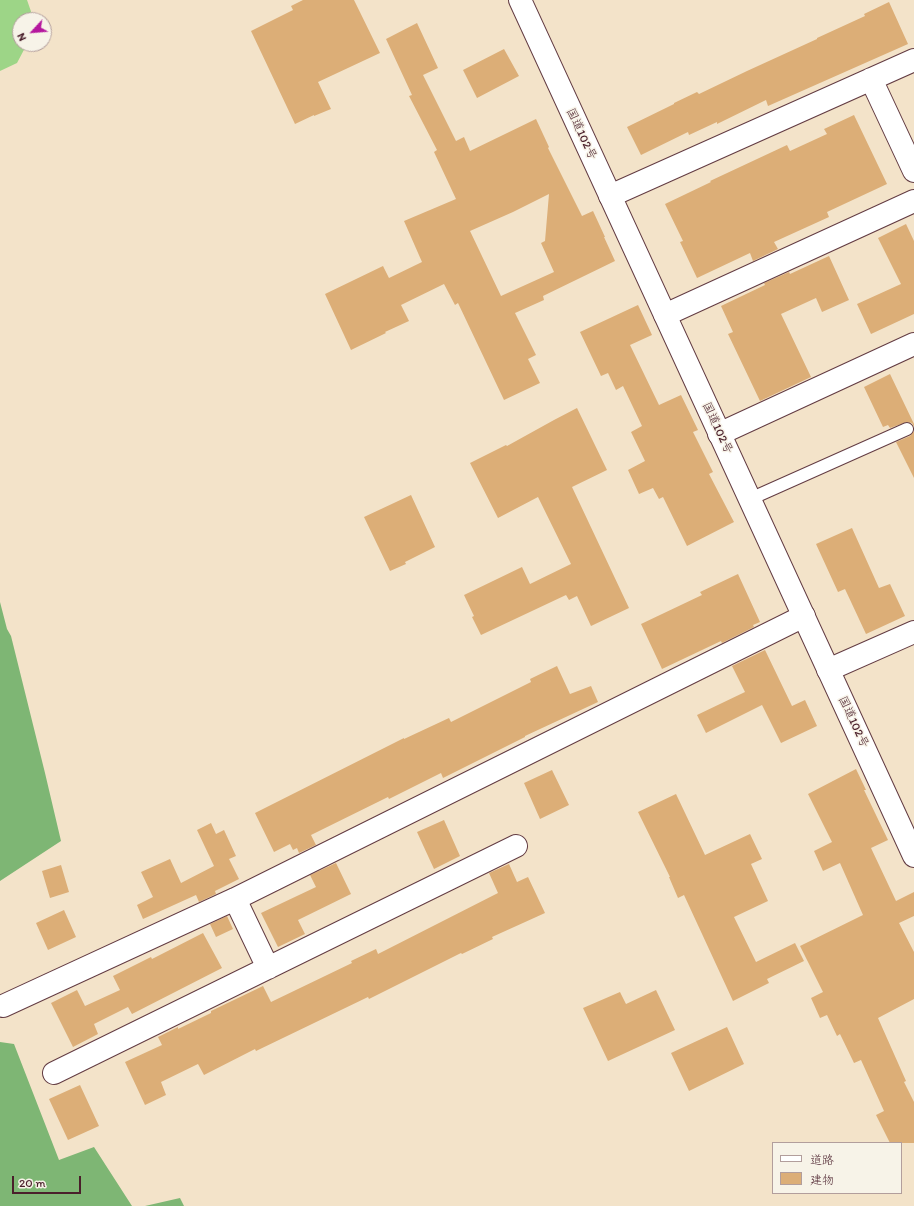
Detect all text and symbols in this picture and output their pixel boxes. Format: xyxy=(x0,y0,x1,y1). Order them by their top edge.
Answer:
north arrow xyxy=(12,12,52,52)
text: N xyxy=(14,31,29,43)
street label: 国道102号 xyxy=(563,106,599,162)
street label: 国道102号 xyxy=(699,400,735,456)
street label: 国道102号 xyxy=(835,694,871,750)
legend xyxy=(772,1142,902,1194)
text: 道路 xyxy=(810,1153,834,1167)
scale bar xyxy=(14,1168,83,1194)
text: 建物 xyxy=(810,1173,834,1187)
text: 20 m xyxy=(19,1176,46,1190)

